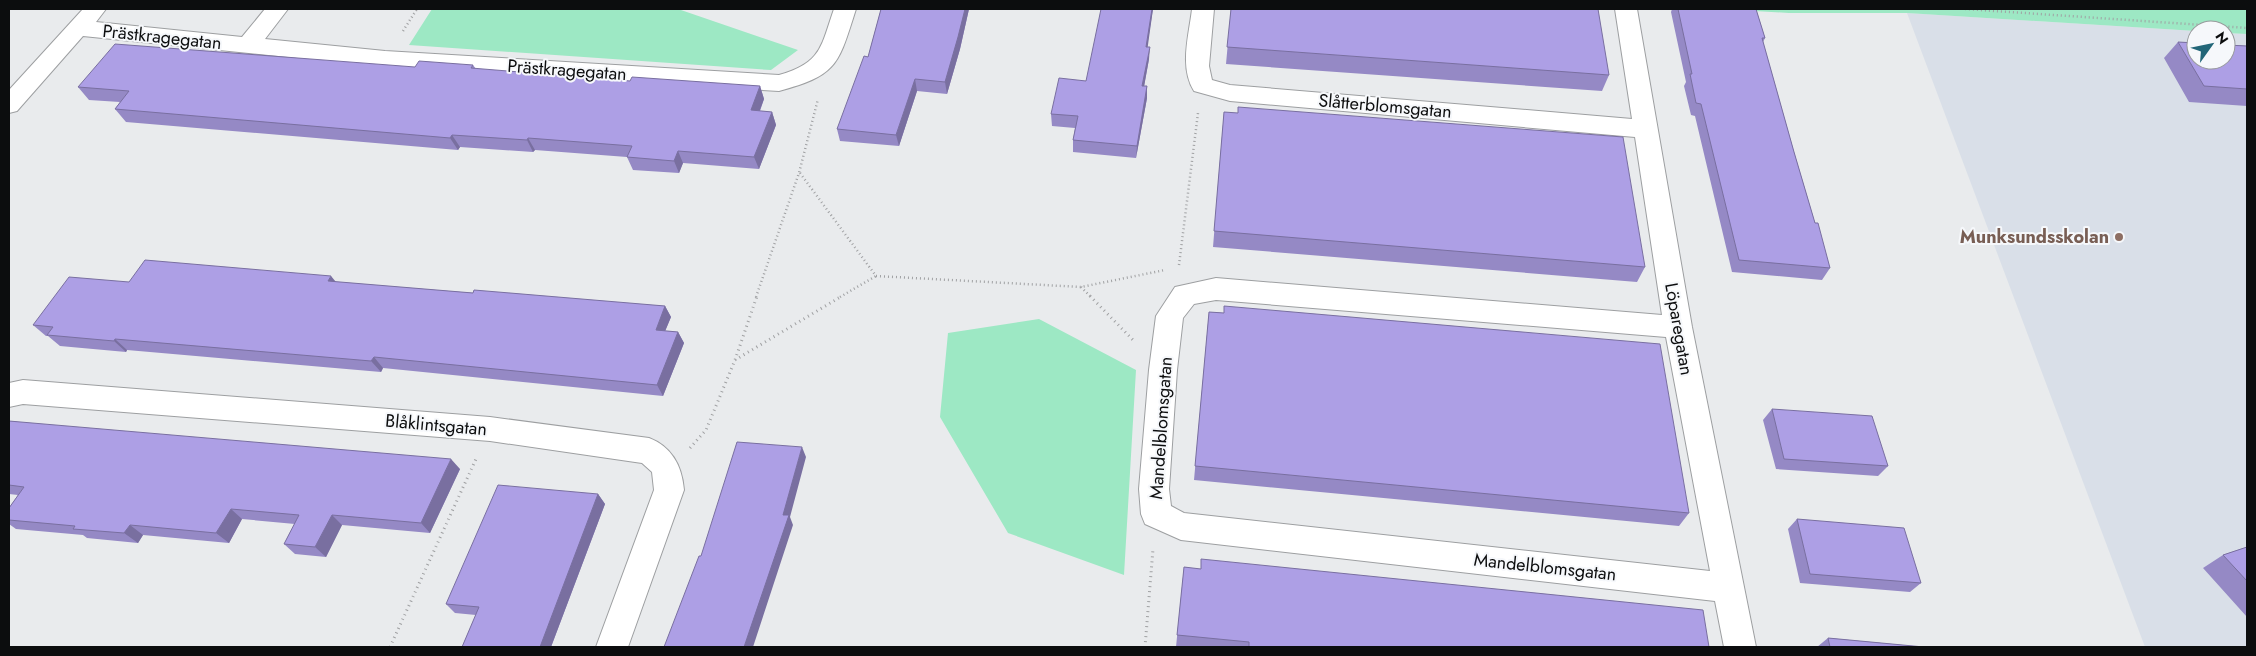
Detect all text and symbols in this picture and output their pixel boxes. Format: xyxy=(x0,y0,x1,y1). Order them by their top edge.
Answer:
street label: Prästkragegatan xyxy=(101,18,223,56)
north arrow xyxy=(2186,20,2236,70)
text: N xyxy=(2210,28,2233,48)
street label: Prästkragegatan xyxy=(506,53,628,87)
street label: Slåtterblomsgatan xyxy=(1317,87,1453,125)
place label: Munksundsskolan xyxy=(1960,224,2109,250)
marker: Munksundsskolan xyxy=(2113,231,2125,243)
street label: Löparegatan xyxy=(1658,281,1700,377)
street label: Mandelblomsgatan xyxy=(1143,356,1179,500)
street label: Blåklintsgatan xyxy=(384,408,488,442)
street label: Mandelblomsgatan xyxy=(1472,547,1618,587)

